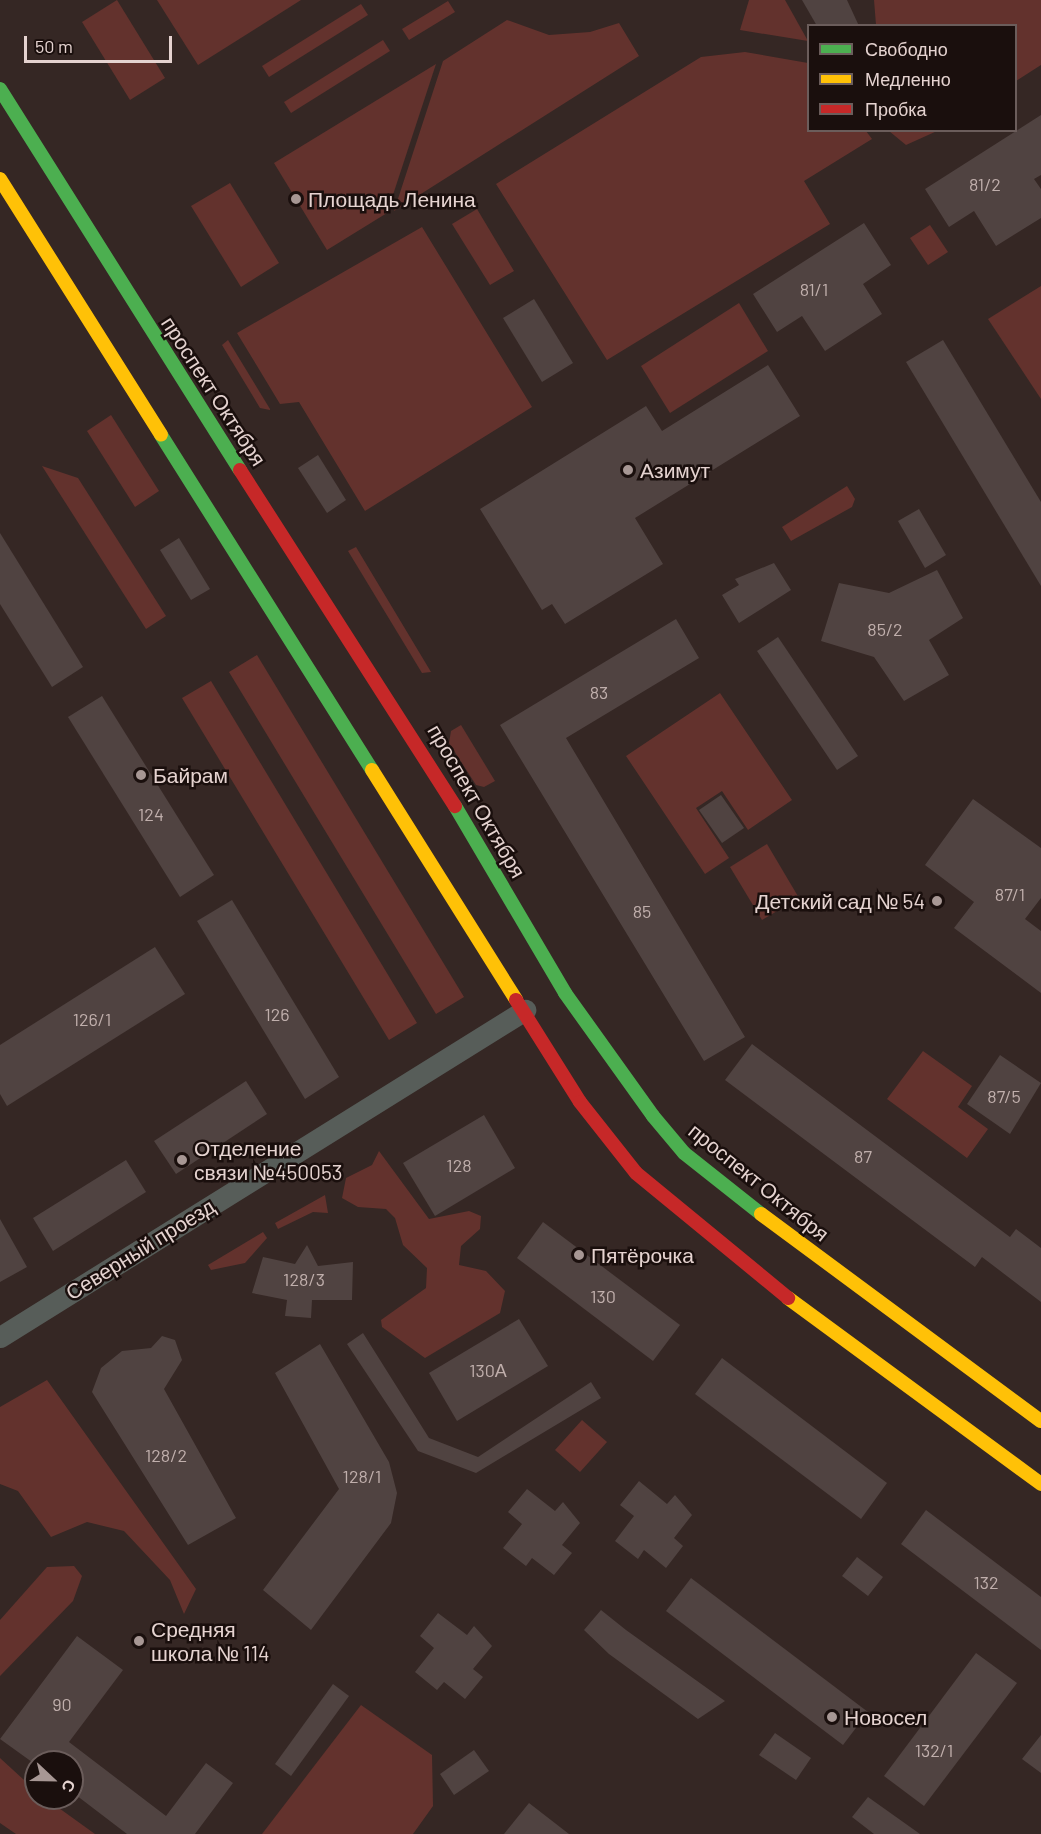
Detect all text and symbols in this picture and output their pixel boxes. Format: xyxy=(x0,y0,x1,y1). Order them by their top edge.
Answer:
scale bar xyxy=(27,24,176,62)
legend xyxy=(807,24,1017,132)
text: 50 m xyxy=(35,35,73,57)
text: Свободно xyxy=(865,38,948,60)
text: Медленно xyxy=(865,68,951,90)
text: Пробка xyxy=(865,98,927,120)
house number: 81/2 xyxy=(969,173,1001,195)
place label: Площадь Ленина xyxy=(308,186,476,212)
marker: Площадь Ленина xyxy=(289,192,303,206)
house number: 81/1 xyxy=(800,278,828,300)
street label: проспект Октября xyxy=(156,312,272,470)
place label: Азимут xyxy=(640,457,710,483)
marker: Азимут xyxy=(621,463,635,477)
house number: 85/2 xyxy=(867,618,903,640)
house number: 83 xyxy=(590,681,608,703)
street label: проспект Октября xyxy=(423,720,531,882)
place label: Байрам xyxy=(153,762,228,788)
marker: Байрам xyxy=(134,768,148,782)
house number: 124 xyxy=(138,803,164,825)
house number: 87/1 xyxy=(995,883,1025,905)
place label: Детский сад № 54 xyxy=(755,888,925,914)
marker: Детский сад № 54 xyxy=(930,894,944,908)
house number: 85 xyxy=(633,900,651,922)
house number: 126 xyxy=(264,1003,290,1025)
house number: 126/1 xyxy=(73,1008,111,1030)
house number: 87/5 xyxy=(987,1085,1021,1107)
street label: проспект Октября xyxy=(684,1118,834,1246)
place label: Отделение связи №450053 xyxy=(194,1135,343,1185)
house number: 87 xyxy=(854,1145,872,1167)
marker: Отделение связи №450053 xyxy=(175,1153,189,1167)
house number: 128 xyxy=(446,1154,472,1176)
street label: Северный проезд xyxy=(61,1193,219,1305)
place label: Пятёрочка xyxy=(591,1242,694,1268)
marker: Пятёрочка xyxy=(572,1248,586,1262)
house number: 128/3 xyxy=(283,1268,325,1290)
house number: 130 xyxy=(590,1285,616,1307)
house number: 130А xyxy=(469,1359,507,1381)
house number: 128/2 xyxy=(145,1444,187,1466)
house number: 128/1 xyxy=(343,1465,381,1487)
house number: 132 xyxy=(973,1571,999,1593)
place label: Средняя школа № 114 xyxy=(151,1616,270,1666)
marker: Средняя школа № 114 xyxy=(132,1634,146,1648)
house number: 90 xyxy=(52,1693,72,1715)
place label: Новосел xyxy=(844,1704,927,1730)
marker: Новосел xyxy=(825,1710,839,1724)
house number: 132/1 xyxy=(915,1739,953,1761)
north arrow xyxy=(24,1750,84,1810)
text: С xyxy=(58,1777,80,1795)

